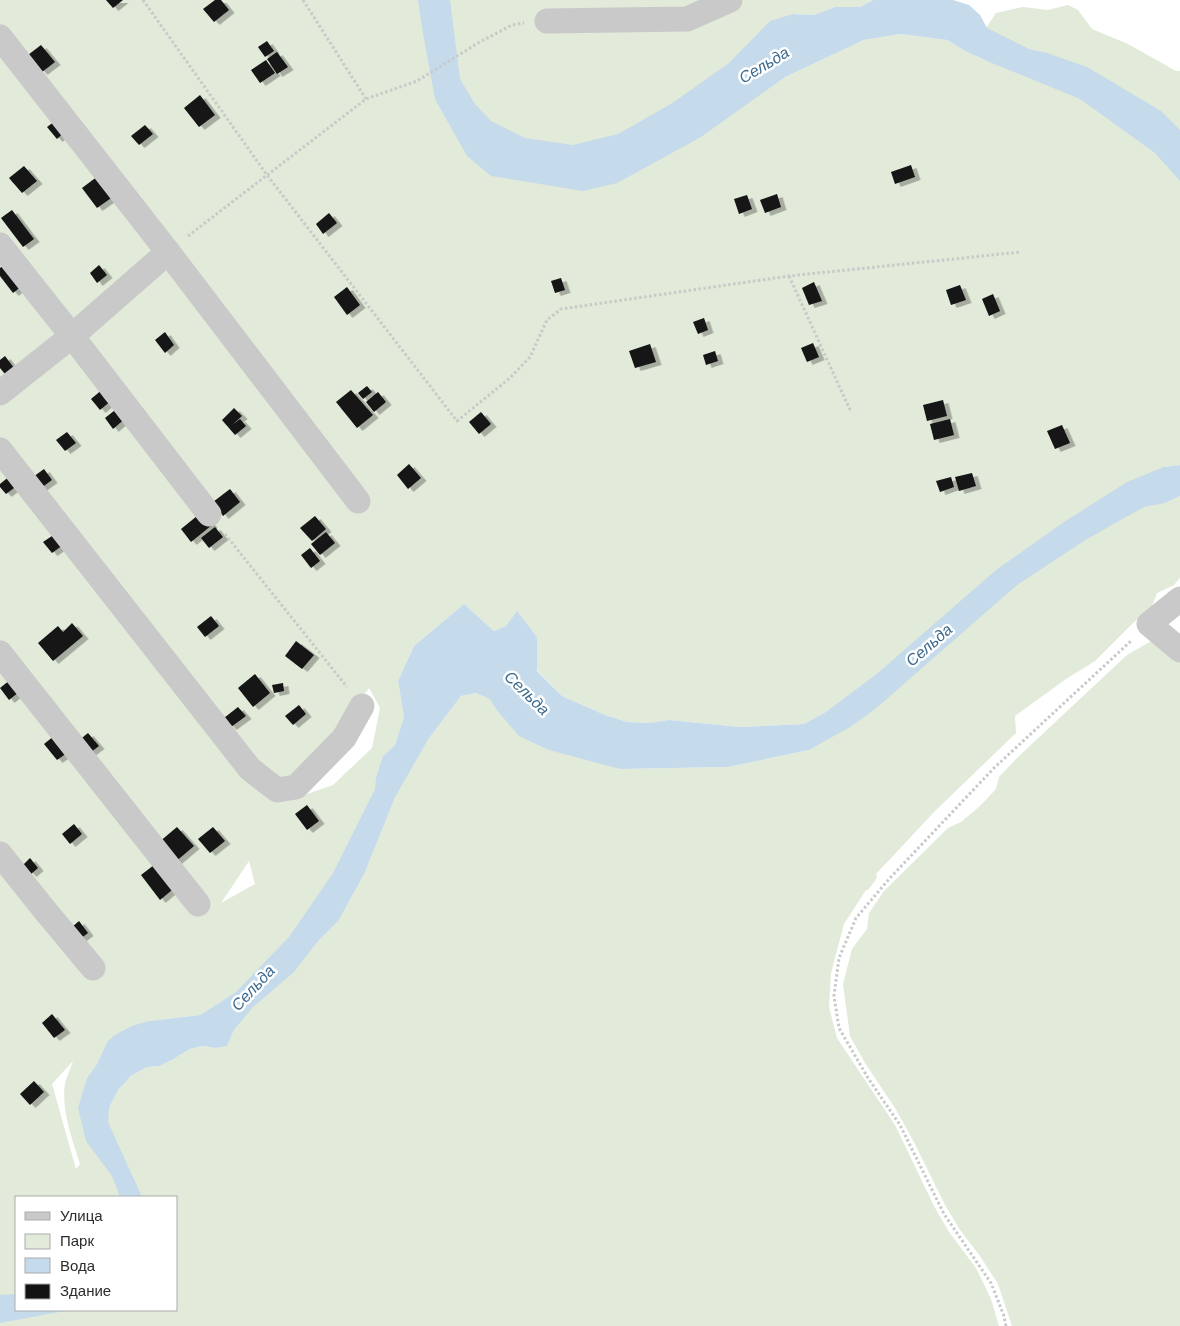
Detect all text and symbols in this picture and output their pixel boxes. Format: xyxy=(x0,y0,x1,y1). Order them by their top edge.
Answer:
water label: Сельда xyxy=(735,43,793,87)
water label: Сельда xyxy=(902,620,956,670)
water label: Сельда xyxy=(501,667,553,719)
water label: Сельда xyxy=(227,961,279,1015)
legend xyxy=(15,1196,178,1311)
text: Улица xyxy=(60,1207,103,1225)
text: Парк xyxy=(60,1232,94,1250)
text: Вода xyxy=(60,1257,96,1275)
text: Здание xyxy=(60,1282,111,1300)

